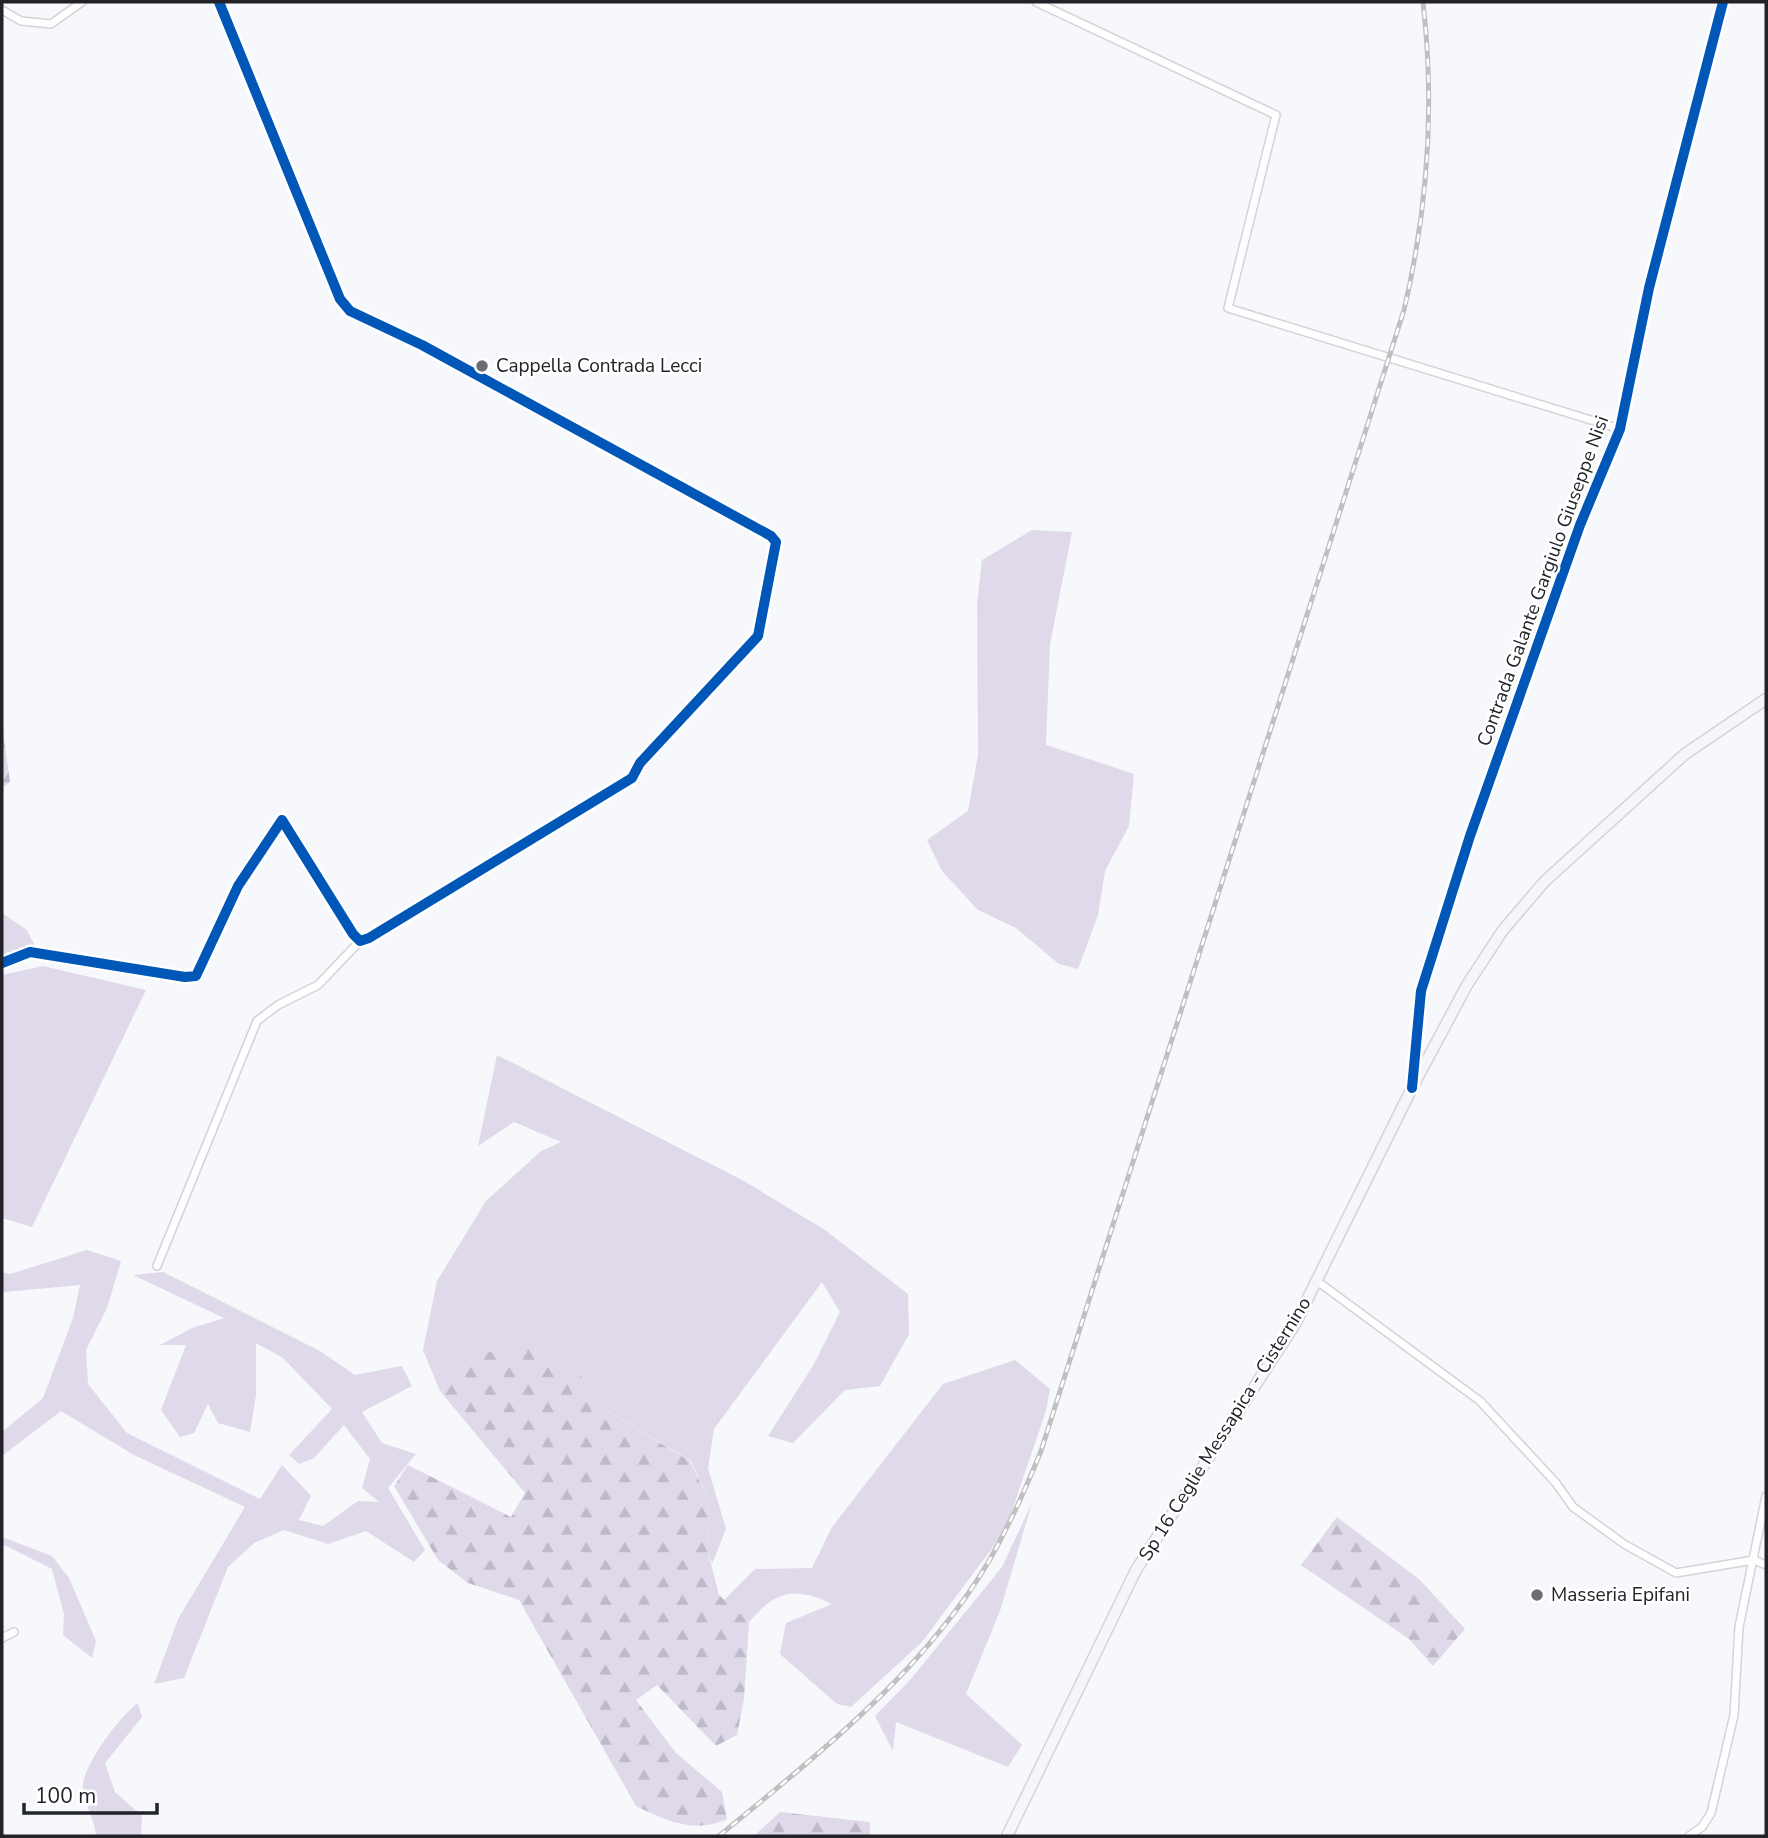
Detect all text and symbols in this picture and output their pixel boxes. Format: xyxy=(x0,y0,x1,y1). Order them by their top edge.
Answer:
place label: Cappella Contrada Lecci xyxy=(496,353,702,379)
marker: Cappella Contrada Lecci xyxy=(474,358,490,374)
street label: Contrada Galante Gargiulo Giuseppe Nisi xyxy=(1471,412,1615,750)
street label: Sp 16 Ceglie Messapica - Cisternino xyxy=(1133,1292,1317,1566)
place label: Masseria Epifani xyxy=(1551,1582,1690,1608)
marker: Masseria Epifani xyxy=(1529,1587,1545,1603)
scale bar xyxy=(24,1772,158,1816)
text: 100 m xyxy=(35,1782,96,1810)

